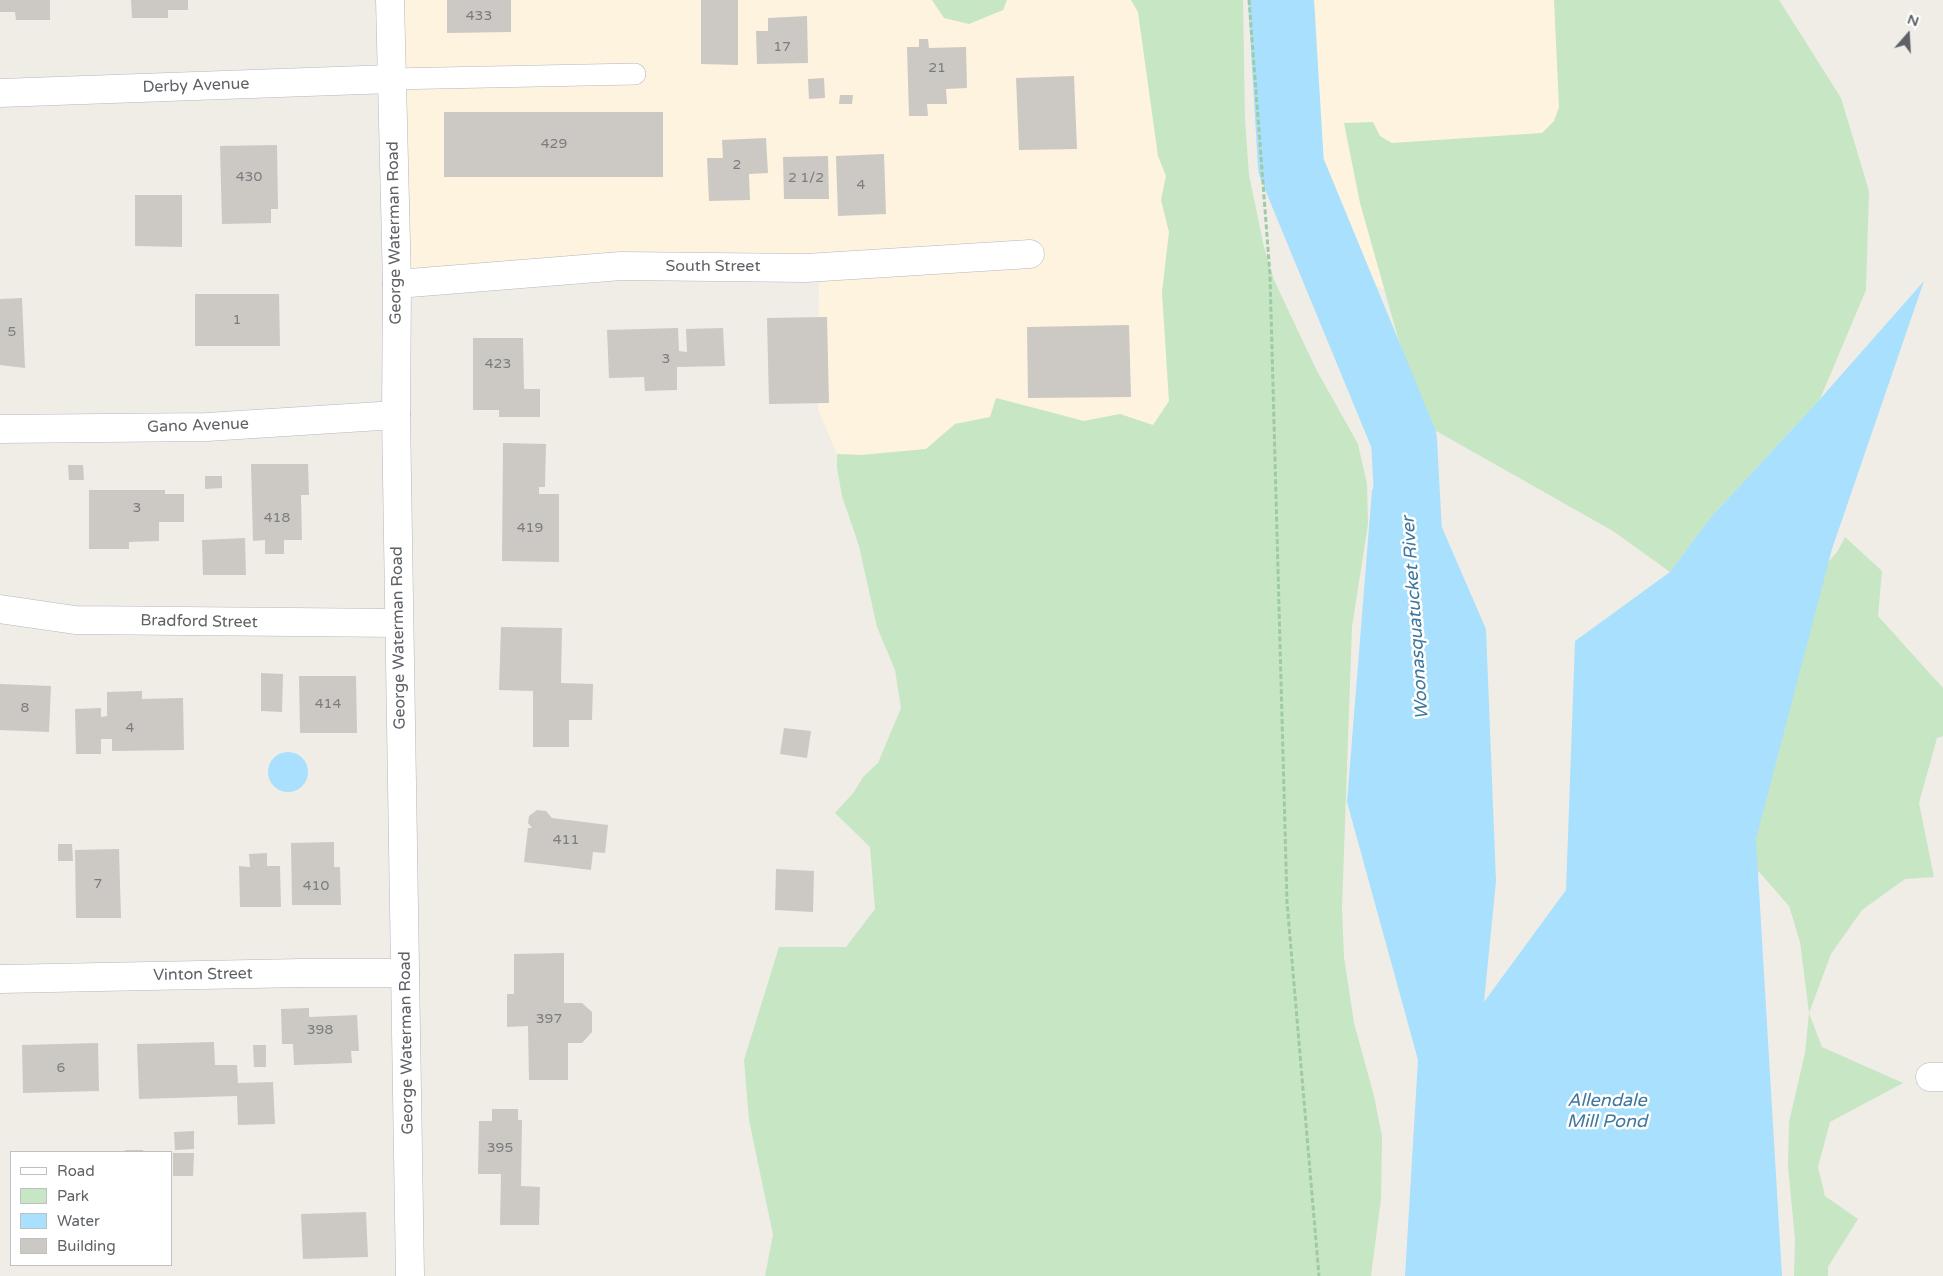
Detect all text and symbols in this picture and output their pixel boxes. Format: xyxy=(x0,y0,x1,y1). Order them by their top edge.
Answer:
house number: 433 xyxy=(466,8,492,24)
north arrow xyxy=(1883,10,1933,60)
text: N xyxy=(1905,10,1921,30)
house number: 17 xyxy=(773,39,791,55)
house number: 21 xyxy=(928,60,946,76)
street label: Derby Avenue xyxy=(142,75,250,97)
house number: 429 xyxy=(541,136,567,152)
street label: George Waterman Road xyxy=(384,141,406,325)
house number: 2 xyxy=(733,157,741,173)
house number: 430 xyxy=(236,169,262,185)
house number: 2 1/2 xyxy=(788,170,824,186)
house number: 4 xyxy=(857,177,865,193)
street label: South Street xyxy=(665,257,761,277)
house number: 1 xyxy=(233,312,241,328)
house number: 5 xyxy=(8,324,16,340)
house number: 3 xyxy=(662,351,670,367)
house number: 423 xyxy=(485,356,511,372)
street label: Gano Avenue xyxy=(147,415,249,437)
house number: 3 xyxy=(133,500,141,516)
house number: 418 xyxy=(264,510,290,526)
water label: Woonasquatucket River xyxy=(1398,516,1434,720)
house number: 419 xyxy=(517,520,543,536)
street label: George Waterman Road xyxy=(388,546,410,730)
street label: Bradford Street xyxy=(140,611,258,633)
house number: 414 xyxy=(315,696,341,712)
house number: 8 xyxy=(21,700,29,716)
house number: 4 xyxy=(126,720,134,736)
house number: 411 xyxy=(553,832,579,848)
house number: 7 xyxy=(94,876,102,892)
house number: 410 xyxy=(303,878,329,894)
street label: George Waterman Road xyxy=(396,951,418,1135)
street label: Vinton Street xyxy=(153,965,253,985)
house number: 397 xyxy=(536,1011,562,1027)
house number: 398 xyxy=(307,1022,333,1038)
house number: 6 xyxy=(57,1060,65,1076)
water label: Allendale Mill Pond xyxy=(1567,1090,1647,1132)
house number: 395 xyxy=(487,1140,513,1156)
legend xyxy=(10,1151,172,1266)
text: Road xyxy=(57,1162,95,1180)
text: Park xyxy=(57,1187,89,1205)
text: Water xyxy=(57,1212,100,1230)
text: Building xyxy=(57,1237,116,1255)

